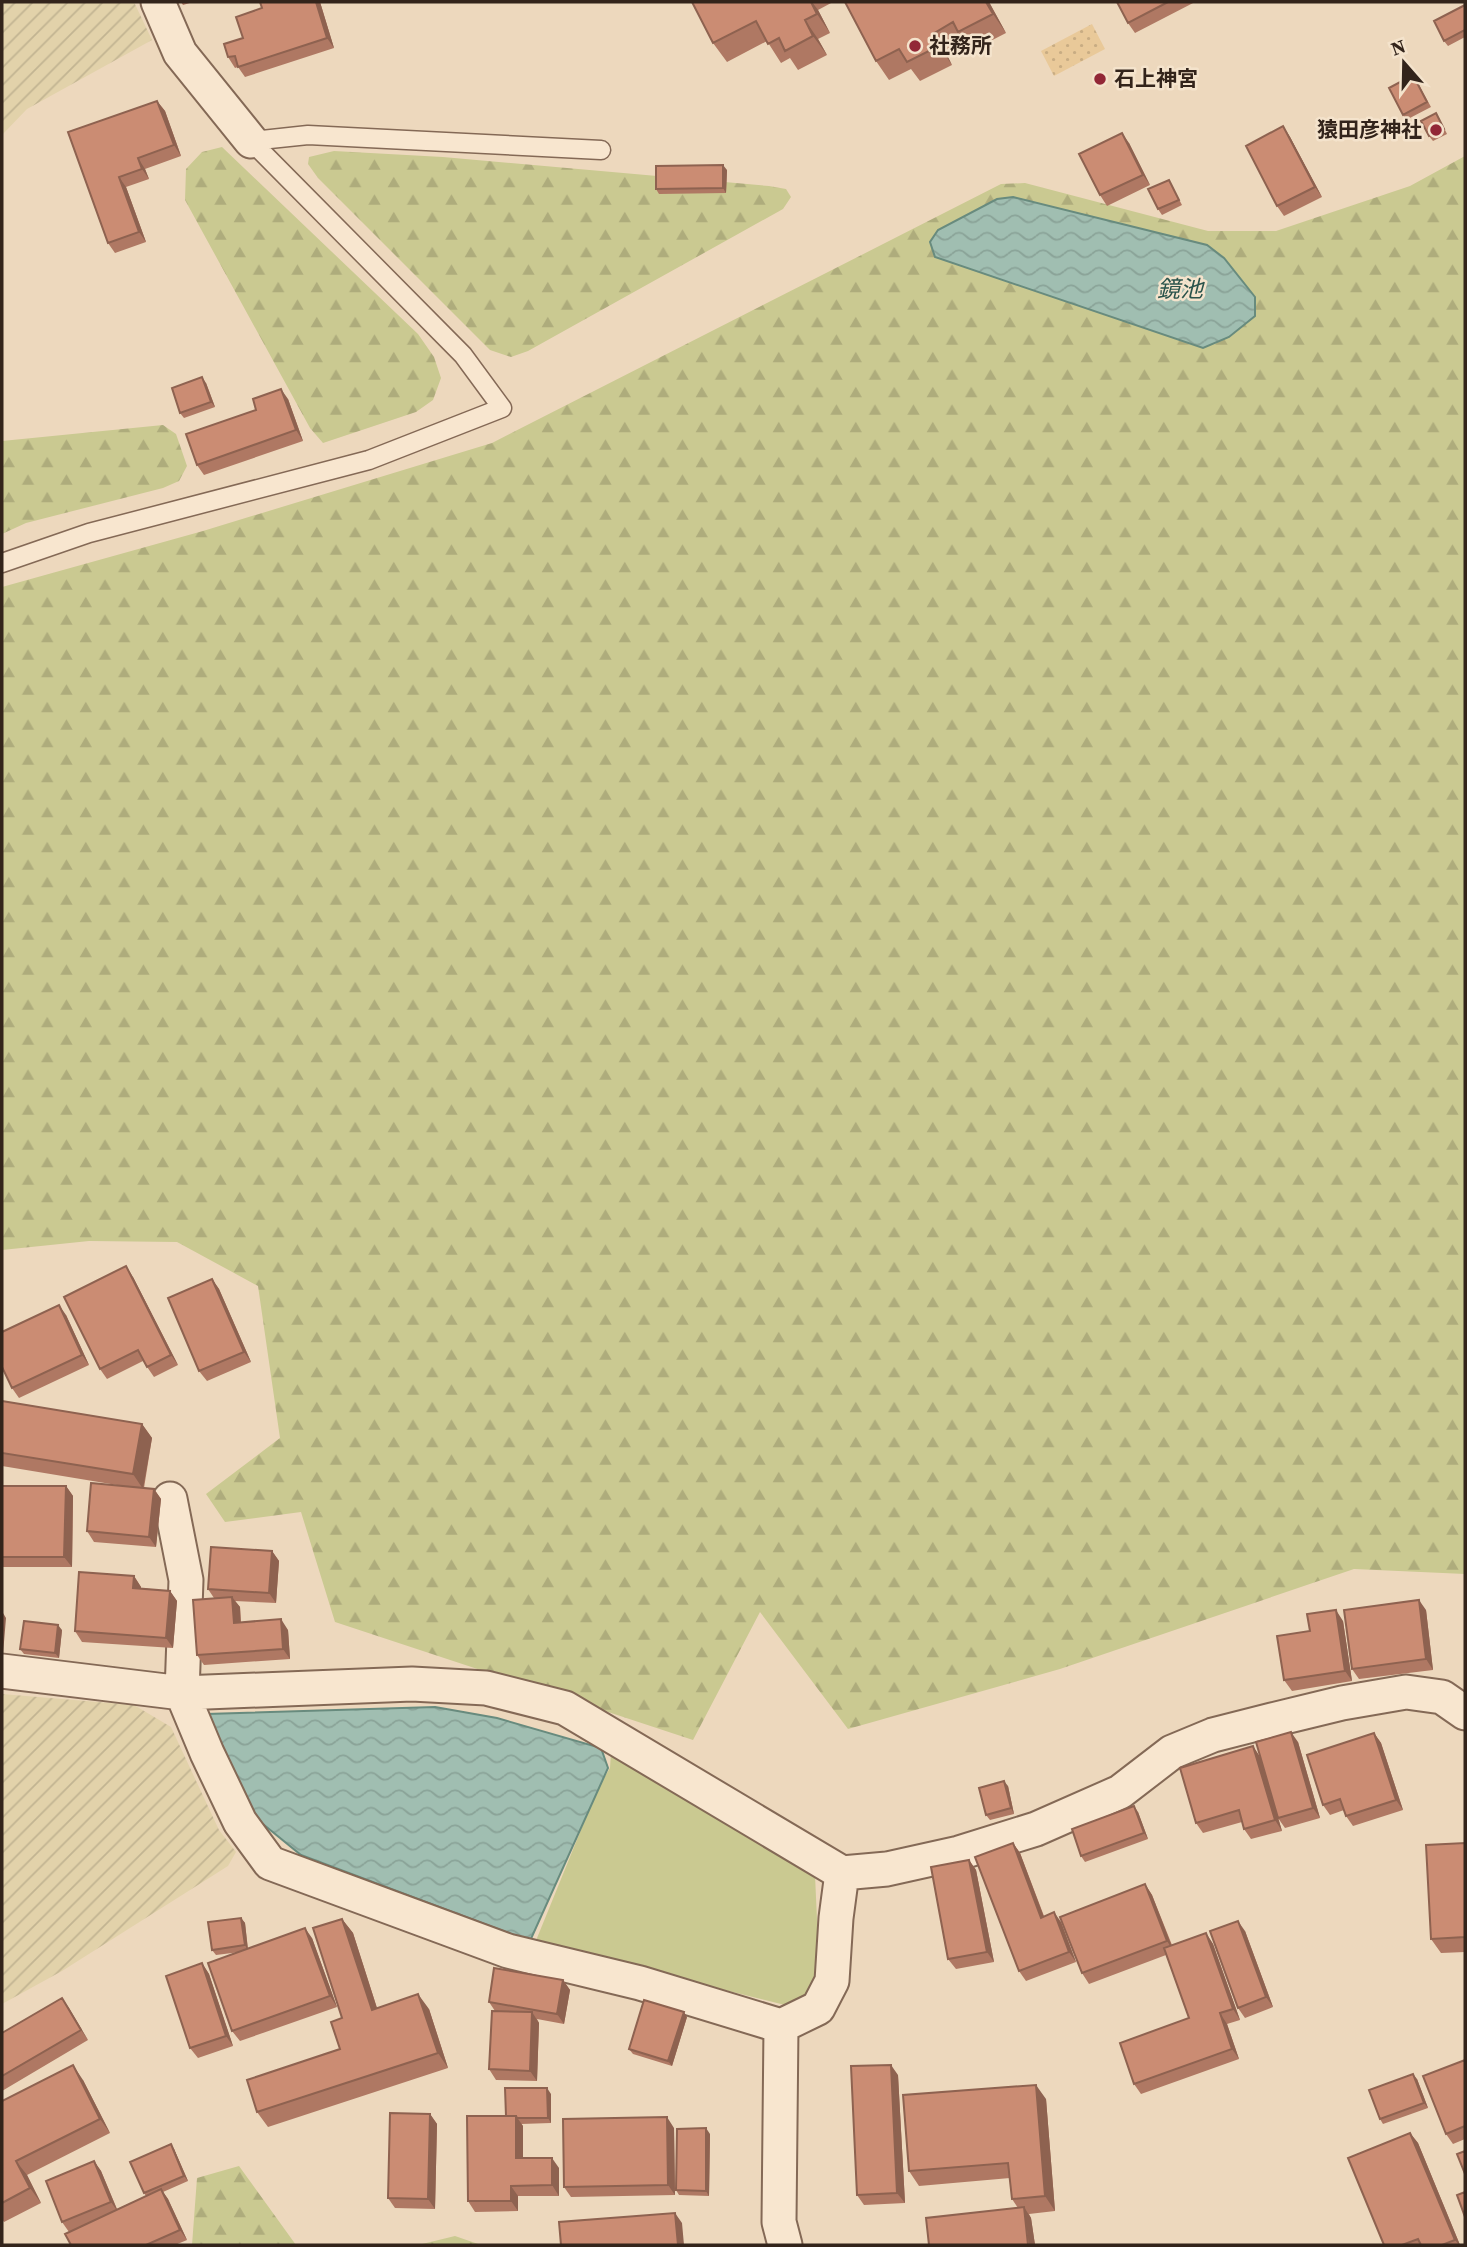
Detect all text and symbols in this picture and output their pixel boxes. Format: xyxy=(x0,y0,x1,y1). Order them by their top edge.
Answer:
north arrow xyxy=(1369,28,1439,98)
place label: 社務所 xyxy=(929,31,992,60)
text: N xyxy=(1387,32,1409,62)
marker: 社務所 xyxy=(907,38,923,54)
place label: 石上神宮 xyxy=(1114,64,1198,93)
marker: 石上神宮 xyxy=(1092,71,1108,87)
place label: 猿田彦神社 xyxy=(1317,115,1422,144)
marker: 猿田彦神社 xyxy=(1428,122,1444,138)
water label: 鏡池 xyxy=(1157,273,1205,305)

